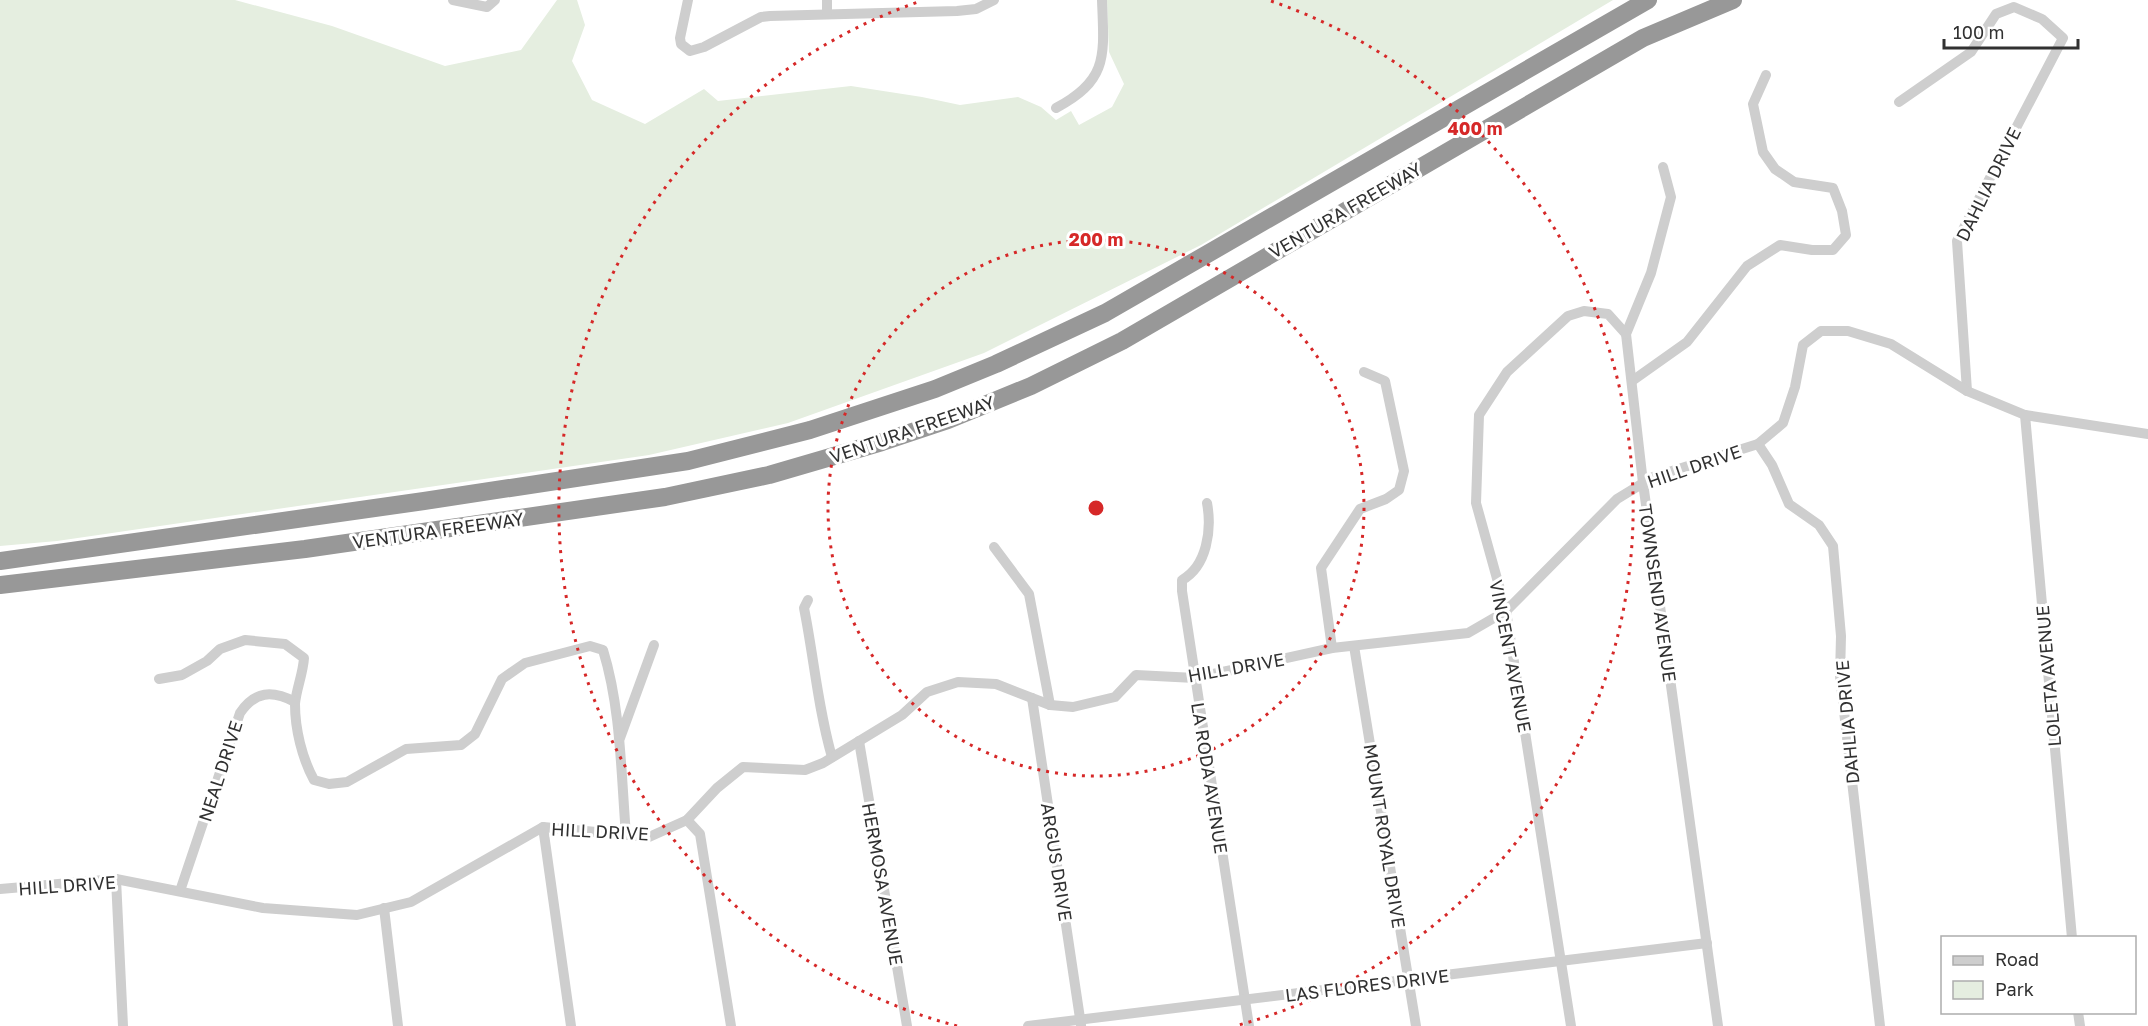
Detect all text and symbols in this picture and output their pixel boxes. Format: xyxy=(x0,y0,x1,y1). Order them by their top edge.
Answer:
scale bar xyxy=(1944,12,2078,50)
text: 100 m xyxy=(1953,21,2004,43)
text: 400 m xyxy=(1448,117,1502,139)
street label: DAHLIA DRIVE xyxy=(1951,123,2025,245)
street label: VENTURA FREEWAY xyxy=(1265,157,1426,263)
text: 200 m xyxy=(1069,228,1123,250)
street label: VENTURA FREEWAY xyxy=(827,390,998,468)
street label: HILL DRIVE xyxy=(1644,440,1744,492)
centre of rings xyxy=(1086,498,1106,518)
street label: TOWNSEND AVENUE xyxy=(1635,503,1681,683)
street label: VENTURA FREEWAY xyxy=(351,507,526,553)
street label: VINCENT AVENUE xyxy=(1485,578,1537,734)
street label: LOLETA AVENUE xyxy=(2031,604,2065,748)
street label: HILL DRIVE xyxy=(1186,648,1286,686)
street label: DAHLIA DRIVE xyxy=(1831,659,1863,785)
street label: LA RODA AVENUE xyxy=(1187,701,1233,855)
street label: NEAL DRIVE xyxy=(193,718,247,824)
street label: MOUNT ROYAL DRIVE xyxy=(1360,742,1410,930)
street label: HERMOSA AVENUE xyxy=(858,801,908,967)
street label: ARGUS DRIVE xyxy=(1037,801,1077,923)
street label: HILL DRIVE xyxy=(551,817,649,845)
street label: HILL DRIVE xyxy=(17,871,117,899)
legend xyxy=(1941,936,2136,1014)
text: Road xyxy=(1995,948,2039,970)
street label: LAS FLORES DRIVE xyxy=(1284,964,1450,1006)
text: Park xyxy=(1995,978,2034,1000)

